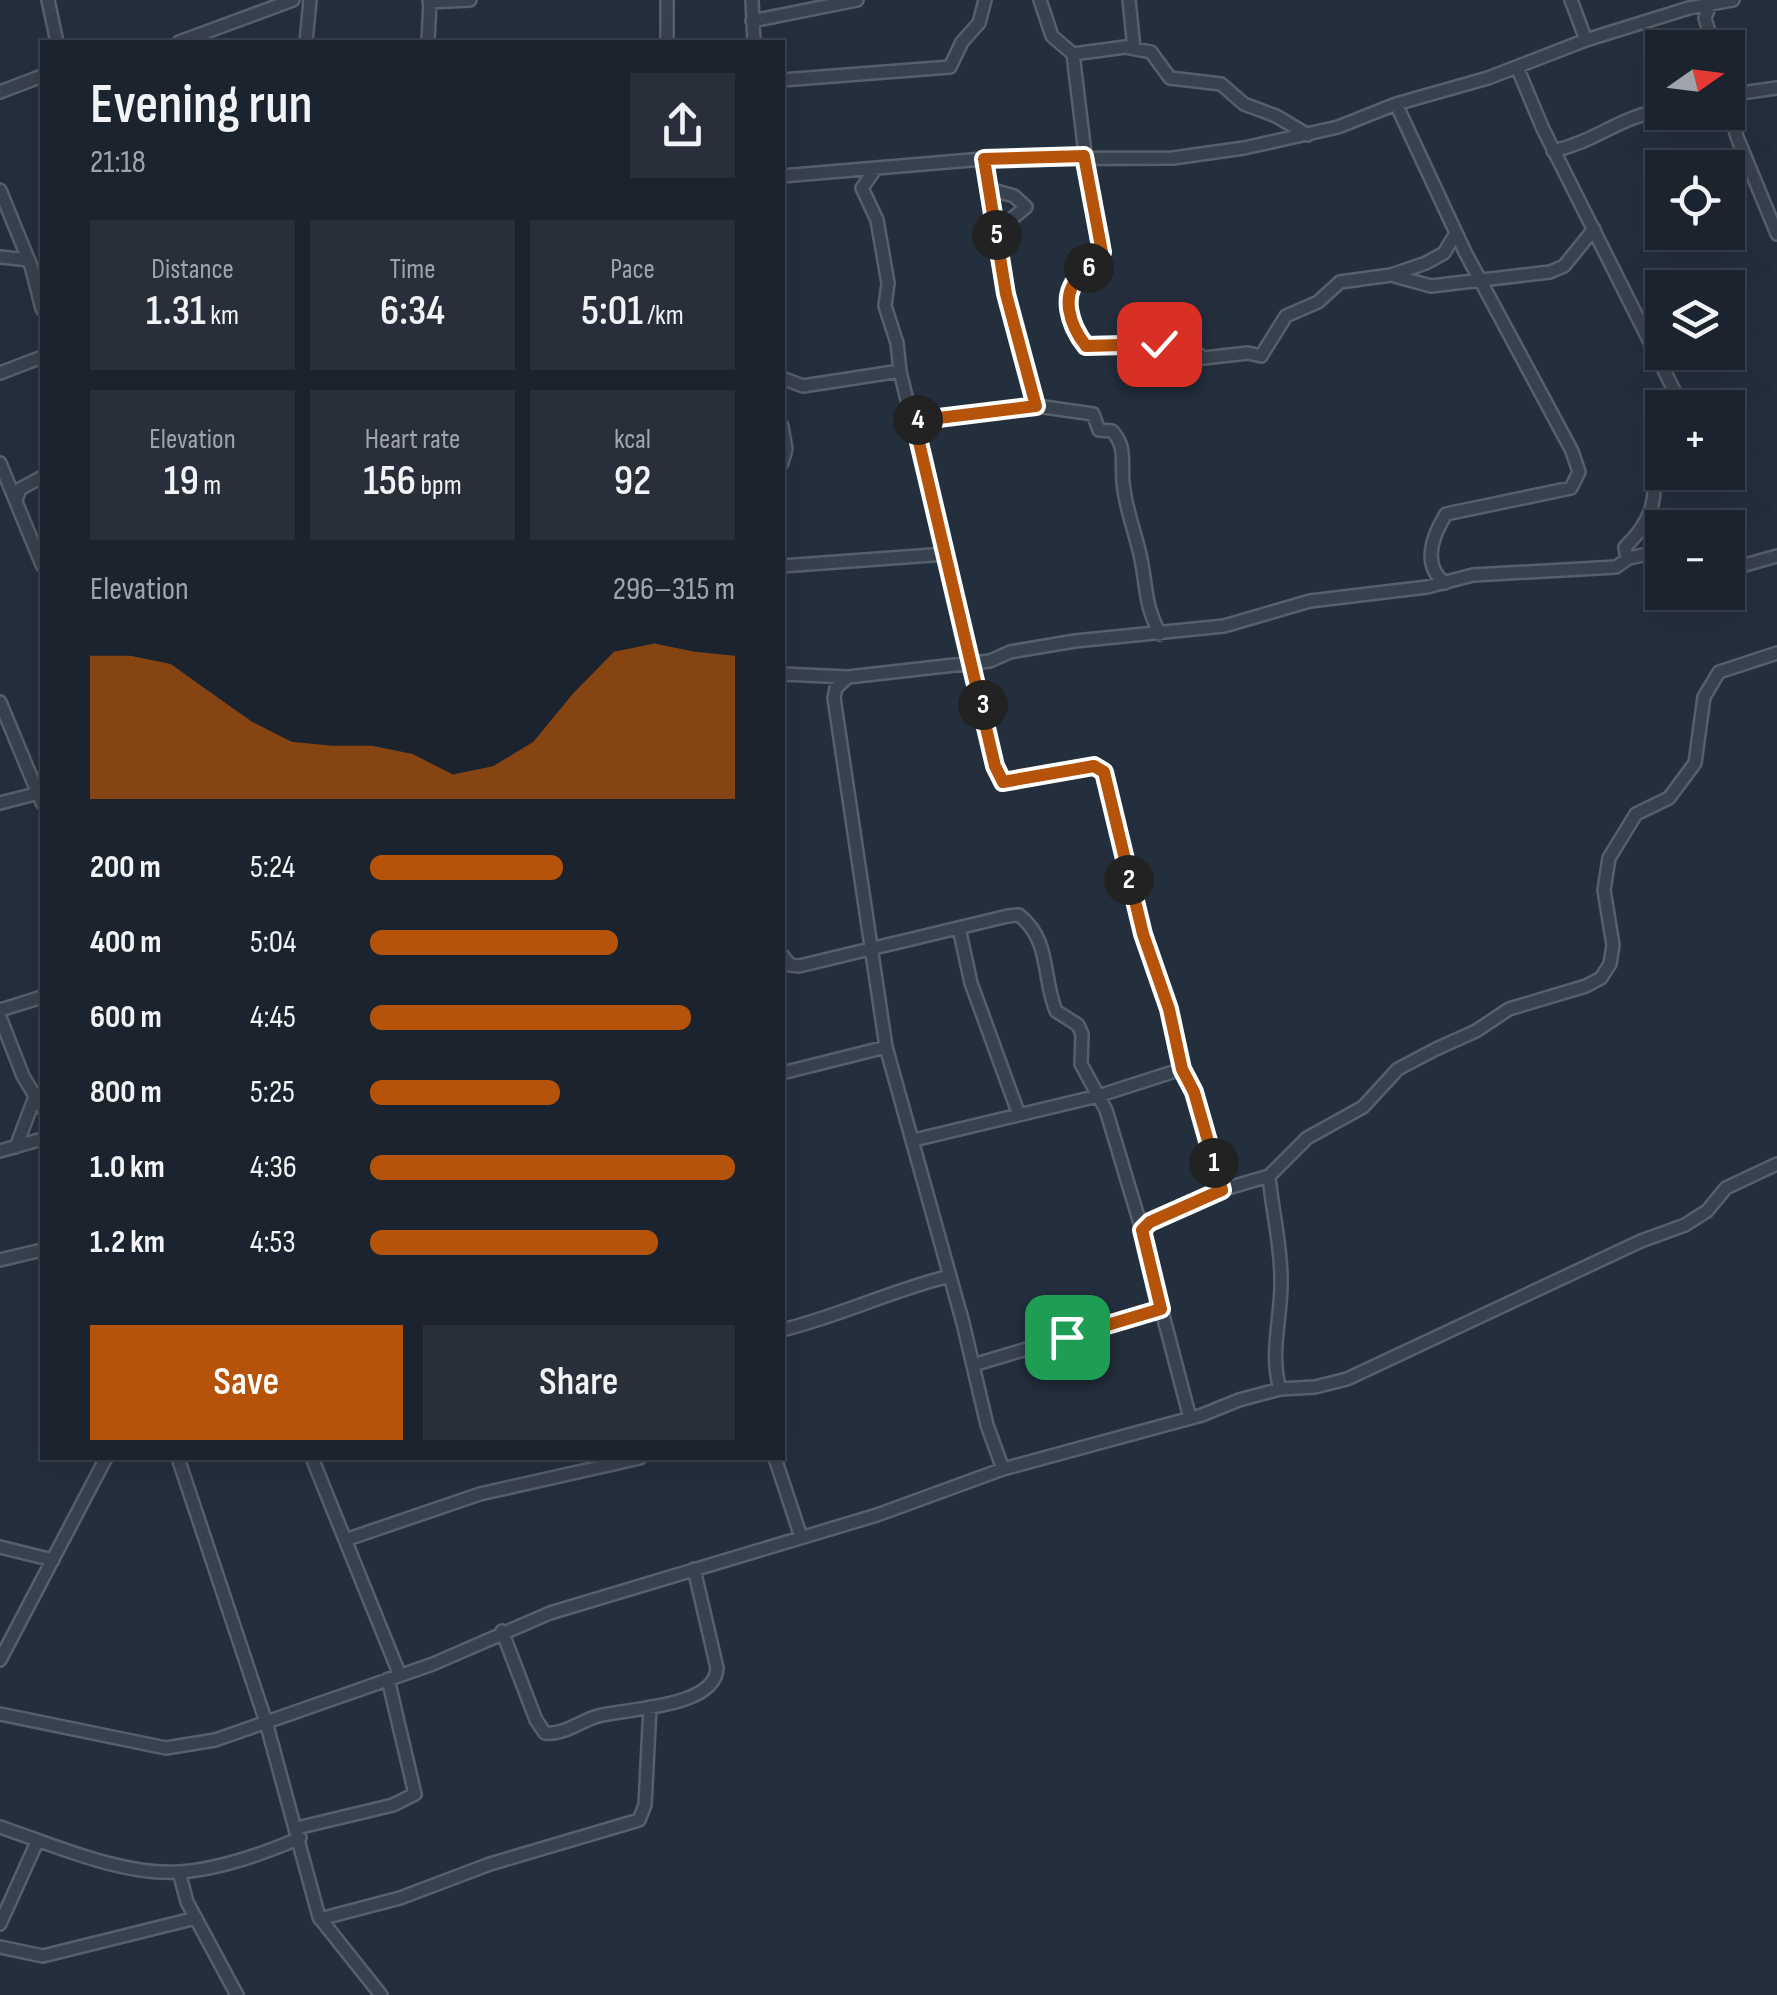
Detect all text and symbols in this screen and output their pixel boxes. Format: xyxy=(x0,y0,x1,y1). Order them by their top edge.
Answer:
north arrow xyxy=(1645,30,1745,130)
map controls xyxy=(1645,30,1745,610)
text: Evening run xyxy=(90,72,313,139)
button: share xyxy=(630,73,735,178)
text: 21:18 xyxy=(90,143,146,182)
button: locate xyxy=(1645,150,1745,250)
pin: 5 xyxy=(972,210,1022,260)
text: 5 xyxy=(991,218,1003,251)
pin: 6 xyxy=(1064,243,1114,293)
text: 6 xyxy=(1082,251,1096,284)
text: Distance xyxy=(151,253,234,286)
text: Time xyxy=(390,253,435,286)
text: Pace xyxy=(610,253,655,286)
button: layers xyxy=(1645,270,1745,370)
text: 1.31 xyxy=(146,286,206,337)
text: 6:34 xyxy=(380,286,445,337)
text: 5:01 xyxy=(581,286,643,337)
text: km xyxy=(206,299,239,332)
text: /km xyxy=(643,299,684,332)
pin xyxy=(1117,302,1202,387)
icon: check xyxy=(1132,317,1187,372)
button: + xyxy=(1645,390,1745,490)
pin: 4 xyxy=(893,395,943,445)
text: 4 xyxy=(911,403,925,436)
text: Elevation xyxy=(149,423,236,456)
text: Heart rate xyxy=(365,423,460,456)
text: kcal xyxy=(614,423,651,456)
text: 19 xyxy=(164,456,199,507)
text: 156 xyxy=(363,456,416,507)
text: 92 xyxy=(614,456,651,507)
text: m xyxy=(199,469,221,502)
text: bpm xyxy=(416,469,462,502)
button: − xyxy=(1645,510,1745,610)
text: Elevation xyxy=(90,570,189,609)
text: 296–315 m xyxy=(613,570,735,609)
pin: 3 xyxy=(958,680,1008,730)
text: 3 xyxy=(977,688,989,721)
text: 200 m xyxy=(90,848,161,887)
text: 5:24 xyxy=(250,848,295,887)
pin: 2 xyxy=(1104,855,1154,905)
text: 2 xyxy=(1123,863,1135,896)
text: 400 m xyxy=(90,923,162,962)
text: 5:04 xyxy=(250,923,297,962)
text: 600 m xyxy=(90,998,162,1037)
text: 4:45 xyxy=(250,998,296,1037)
text: 800 m xyxy=(90,1073,162,1112)
text: 5:25 xyxy=(250,1073,295,1112)
pin: 1 xyxy=(1189,1138,1239,1188)
text: 1 xyxy=(1209,1146,1219,1179)
text: 1.0 km xyxy=(90,1148,165,1187)
text: 4:36 xyxy=(250,1148,297,1187)
text: 1.2 km xyxy=(90,1223,165,1262)
text: 4:53 xyxy=(250,1223,296,1262)
pin xyxy=(1025,1295,1110,1380)
icon: arrive xyxy=(1040,1310,1095,1365)
button: Save xyxy=(90,1325,403,1440)
button: Share xyxy=(423,1325,735,1440)

